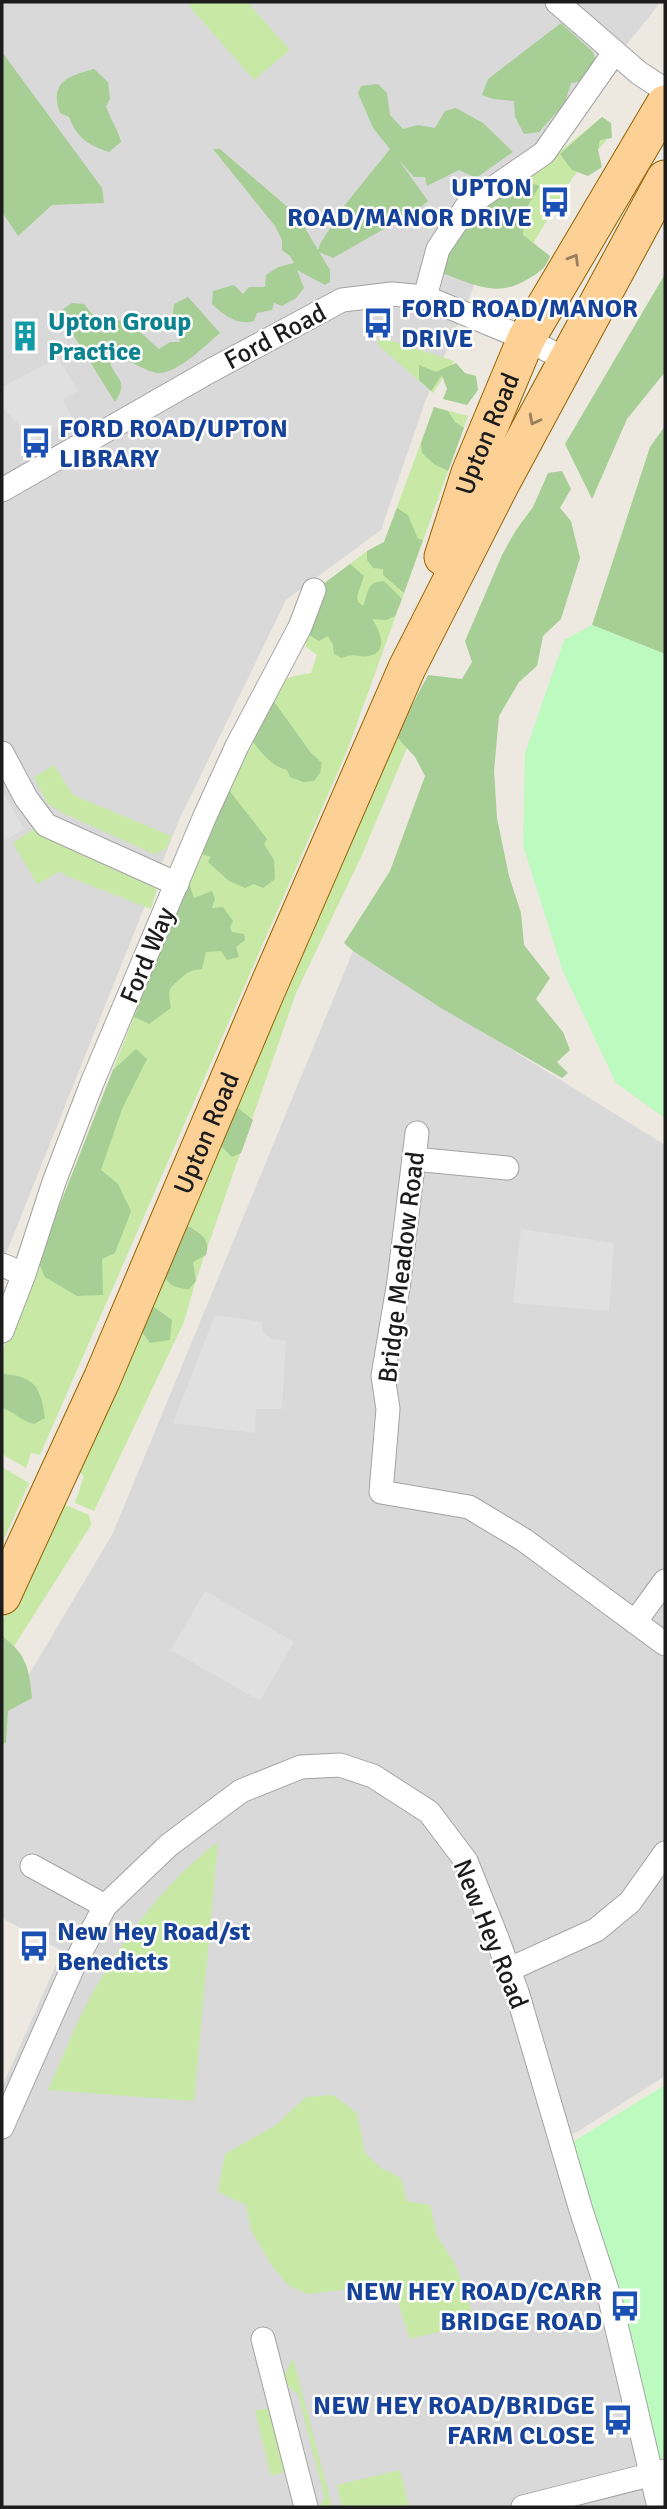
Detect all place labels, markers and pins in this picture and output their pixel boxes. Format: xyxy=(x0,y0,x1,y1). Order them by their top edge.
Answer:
place label: UPTON ROAD/MANOR DRIVE xyxy=(287,172,532,234)
bus stop icon: UPTON ROAD/MANOR DRIVE xyxy=(538,185,572,219)
place label: FORD ROAD/MANOR DRIVE xyxy=(401,293,638,355)
place label: Upton Group Practice xyxy=(48,306,191,368)
bus stop icon: FORD ROAD/MANOR DRIVE xyxy=(361,306,395,340)
building icon: Upton Group Practice xyxy=(8,319,42,353)
place label: FORD ROAD/UPTON LIBRARY xyxy=(59,413,288,475)
bus stop icon: FORD ROAD/UPTON LIBRARY xyxy=(19,426,53,460)
place label: New Hey Road/st Benedicts xyxy=(57,1916,251,1978)
bus stop icon: New Hey Road/st Benedicts xyxy=(17,1929,51,1963)
place label: NEW HEY ROAD/CARR BRIDGE ROAD xyxy=(346,2276,602,2338)
bus stop icon: NEW HEY ROAD/CARR BRIDGE ROAD xyxy=(608,2289,642,2323)
place label: NEW HEY ROAD/BRIDGE FARM CLOSE xyxy=(313,2390,595,2452)
bus stop icon: NEW HEY ROAD/BRIDGE FARM CLOSE xyxy=(601,2403,635,2437)

